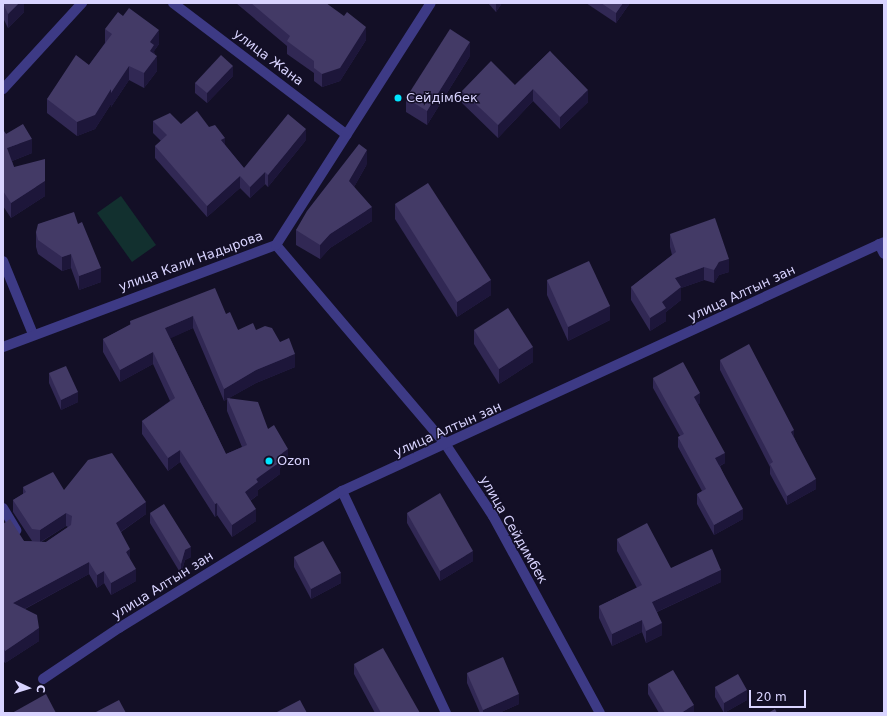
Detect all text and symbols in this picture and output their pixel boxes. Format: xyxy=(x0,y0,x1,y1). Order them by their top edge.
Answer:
street label: улица Жана xyxy=(230,27,306,89)
place label: Сейдімбек xyxy=(406,90,478,106)
marker: Сейдімбек xyxy=(393,93,403,103)
street label: улица Кали Надырова xyxy=(117,229,265,295)
street label: улица Алтын зан xyxy=(686,262,798,326)
street label: улица Алтын зан xyxy=(392,399,504,461)
place label: Ozon xyxy=(277,453,310,469)
marker: Ozon xyxy=(264,456,274,466)
street label: улица Сейдимбек xyxy=(476,473,550,587)
street label: улица Алтын зан xyxy=(109,549,217,623)
north arrow xyxy=(8,668,48,708)
scale bar xyxy=(751,682,808,708)
text: С xyxy=(34,684,47,693)
text: 20 m xyxy=(756,690,787,704)

